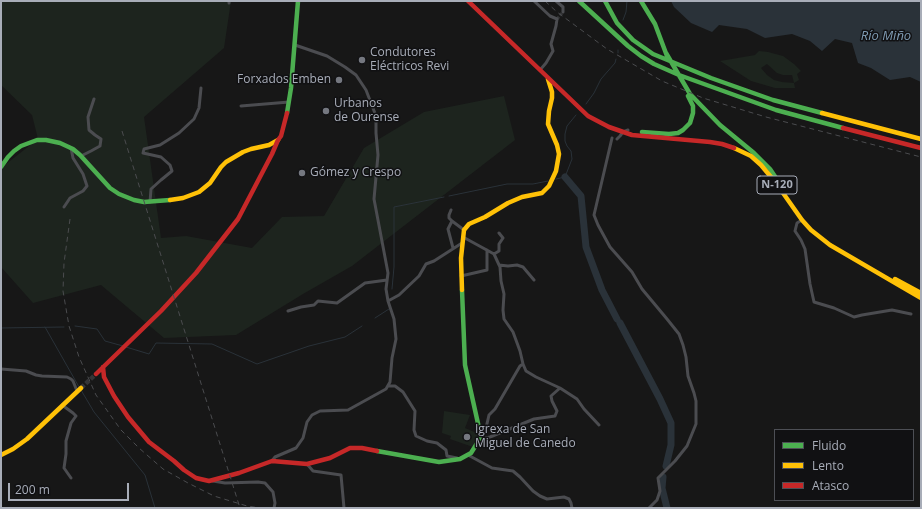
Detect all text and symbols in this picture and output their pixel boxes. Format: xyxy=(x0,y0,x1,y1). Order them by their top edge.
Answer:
water label: Río Miño xyxy=(861,28,911,44)
place label: Condutores Eléctricos Revi xyxy=(370,46,449,74)
marker: Condutores Eléctricos Revi xyxy=(357,55,367,65)
place label: Forxados Emben xyxy=(237,73,331,87)
marker: Forxados Emben xyxy=(334,75,344,85)
place label: Urbanos de Ourense xyxy=(334,97,399,125)
marker: Urbanos de Ourense xyxy=(321,106,331,116)
place label: Gómez y Crespo xyxy=(310,166,401,180)
marker: Gómez y Crespo xyxy=(297,168,307,178)
road number: N-120 xyxy=(757,176,797,194)
place label: Igrexa de San Miguel de Canedo xyxy=(475,423,576,451)
legend xyxy=(774,429,914,501)
marker: Igrexa de San Miguel de Canedo xyxy=(462,432,472,442)
text: Fluido xyxy=(812,437,846,454)
text: Lento xyxy=(812,457,844,474)
scale bar xyxy=(10,475,131,501)
text: Atasco xyxy=(812,477,849,494)
text: 200 m xyxy=(15,481,50,498)

